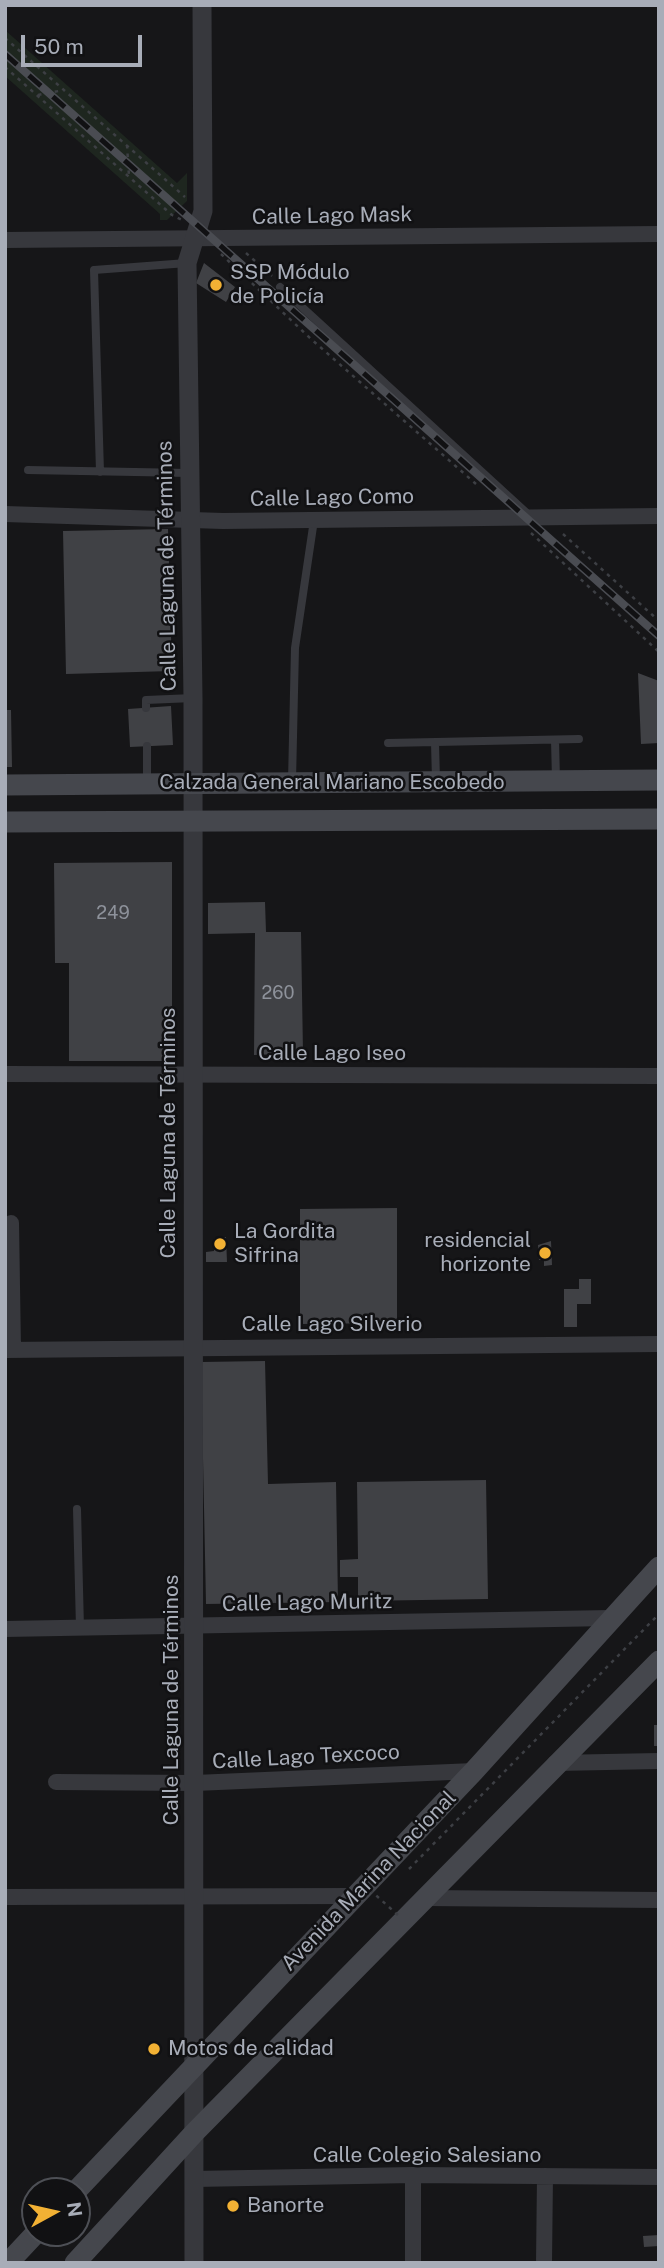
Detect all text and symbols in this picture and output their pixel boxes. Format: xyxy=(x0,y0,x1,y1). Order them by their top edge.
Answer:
scale bar xyxy=(24,21,145,65)
text: 50 m xyxy=(34,34,84,59)
street label: Calle Lago Mask xyxy=(252,202,412,230)
place label: SSP Módulo de Policía xyxy=(230,260,350,310)
marker: SSP Módulo de Policía xyxy=(208,277,224,293)
street label: Calle Laguna de Términos xyxy=(152,440,182,692)
street label: Calle Lago Como xyxy=(250,484,414,512)
street label: Calzada General Mariano Escobedo xyxy=(159,770,505,796)
house number: 249 xyxy=(96,902,130,924)
house number: 260 xyxy=(262,982,294,1004)
street label: Calle Laguna de Términos xyxy=(156,1008,182,1258)
street label: Calle Lago Iseo xyxy=(258,1041,406,1067)
place label: La Gordita Sifrina xyxy=(234,1219,335,1269)
place label: residencial horizonte xyxy=(424,1228,531,1278)
marker: La Gordita Sifrina xyxy=(212,1236,228,1252)
marker: residencial horizonte xyxy=(537,1245,553,1261)
street label: Calle Lago Silverio xyxy=(242,1312,422,1338)
street label: Calle Laguna de Términos xyxy=(159,1575,185,1825)
street label: Calle Lago Muritz xyxy=(222,1589,392,1617)
street label: Calle Lago Texcoco xyxy=(211,1739,401,1775)
street label: Avenida Marina Nacional xyxy=(276,1786,462,1976)
place label: Motos de calidad xyxy=(168,2036,334,2062)
marker: Motos de calidad xyxy=(146,2041,162,2057)
street label: Calle Colegio Salesiano xyxy=(313,2143,541,2169)
north arrow xyxy=(21,2177,91,2247)
place label: Banorte xyxy=(247,2193,324,2219)
marker: Banorte xyxy=(225,2198,241,2214)
text: N xyxy=(63,2200,87,2218)

